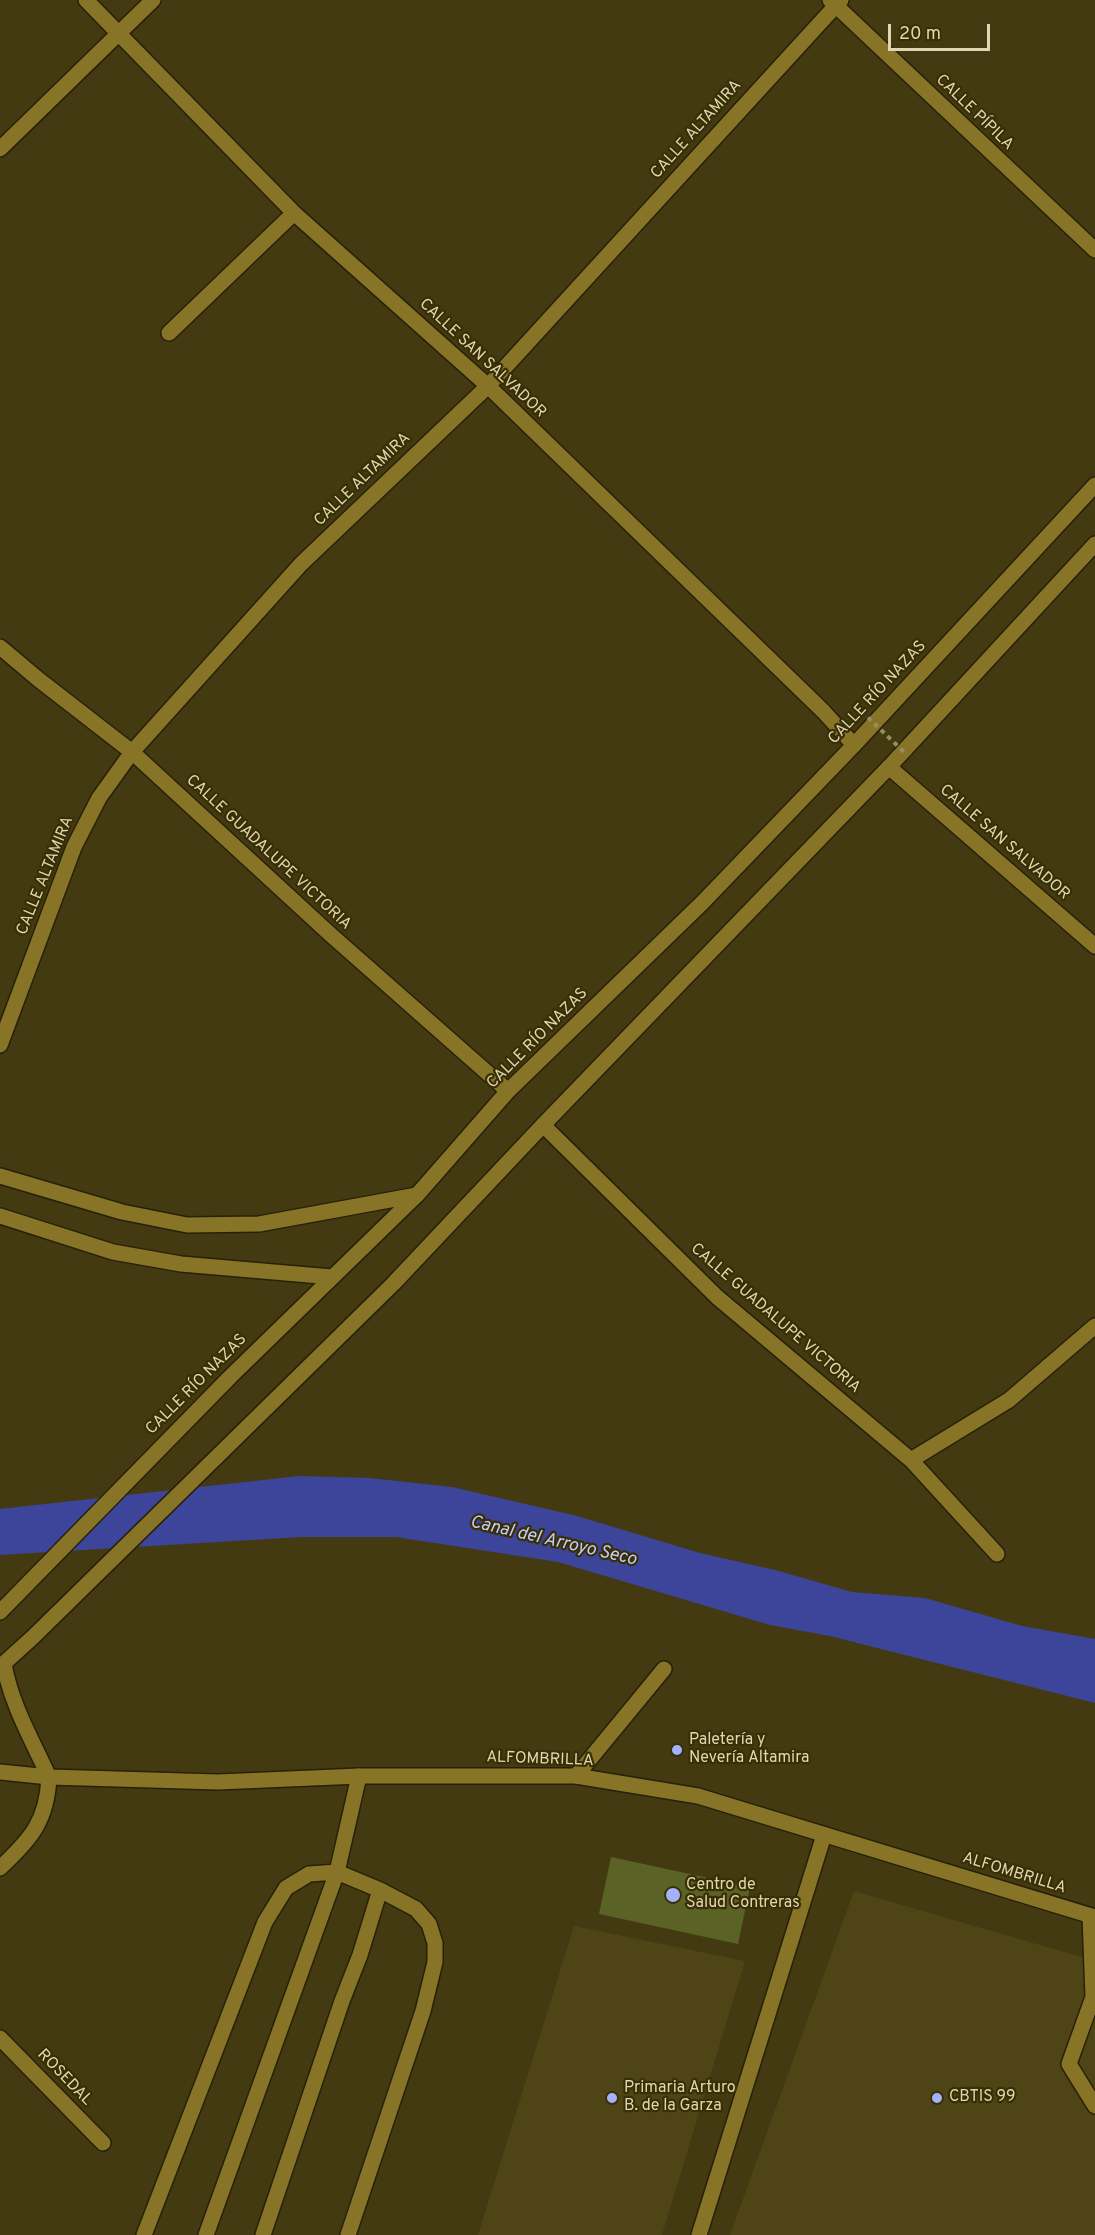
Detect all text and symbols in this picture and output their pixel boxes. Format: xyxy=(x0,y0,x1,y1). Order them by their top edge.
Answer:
scale bar xyxy=(891,12,993,50)
text: 20 m xyxy=(899,23,941,46)
street label: CALLE PÍPILA xyxy=(931,71,1017,155)
street label: CALLE ALTAMIRA xyxy=(648,77,746,183)
street label: CALLE SAN SALVADOR xyxy=(415,295,549,423)
street label: CALLE ALTAMIRA xyxy=(311,429,415,531)
street label: CALLE RÍO NAZAS xyxy=(825,637,931,749)
street label: CALLE GUADALUPE VICTORIA xyxy=(181,771,355,935)
street label: CALLE SAN SALVADOR xyxy=(935,781,1073,905)
street label: CALLE ALTAMIRA xyxy=(13,814,79,938)
street label: CALLE RÍO NAZAS xyxy=(484,985,592,1093)
street label: CALLE GUADALUPE VICTORIA xyxy=(686,1240,864,1398)
street label: CALLE RÍO NAZAS xyxy=(143,1331,251,1439)
water label: Canal del Arroyo Seco xyxy=(468,1512,638,1572)
place label: Paletería y Nevería Altamira xyxy=(689,1731,809,1769)
marker: Paletería y Nevería Altamira xyxy=(670,1743,684,1757)
street label: ALFOMBRILLA xyxy=(486,1749,594,1771)
street label: ALFOMBRILLA xyxy=(960,1849,1068,1899)
place label: Centro de Salud Contreras xyxy=(686,1876,800,1914)
marker: Centro de Salud Contreras xyxy=(664,1886,682,1904)
street label: ROSEDAL xyxy=(32,2046,96,2110)
place label: Primaria Arturo B. de la Garza xyxy=(624,2079,736,2117)
place label: CBTIS 99 xyxy=(949,2088,1016,2108)
marker: Primaria Arturo B. de la Garza xyxy=(605,2091,619,2105)
marker: CBTIS 99 xyxy=(930,2091,944,2105)

